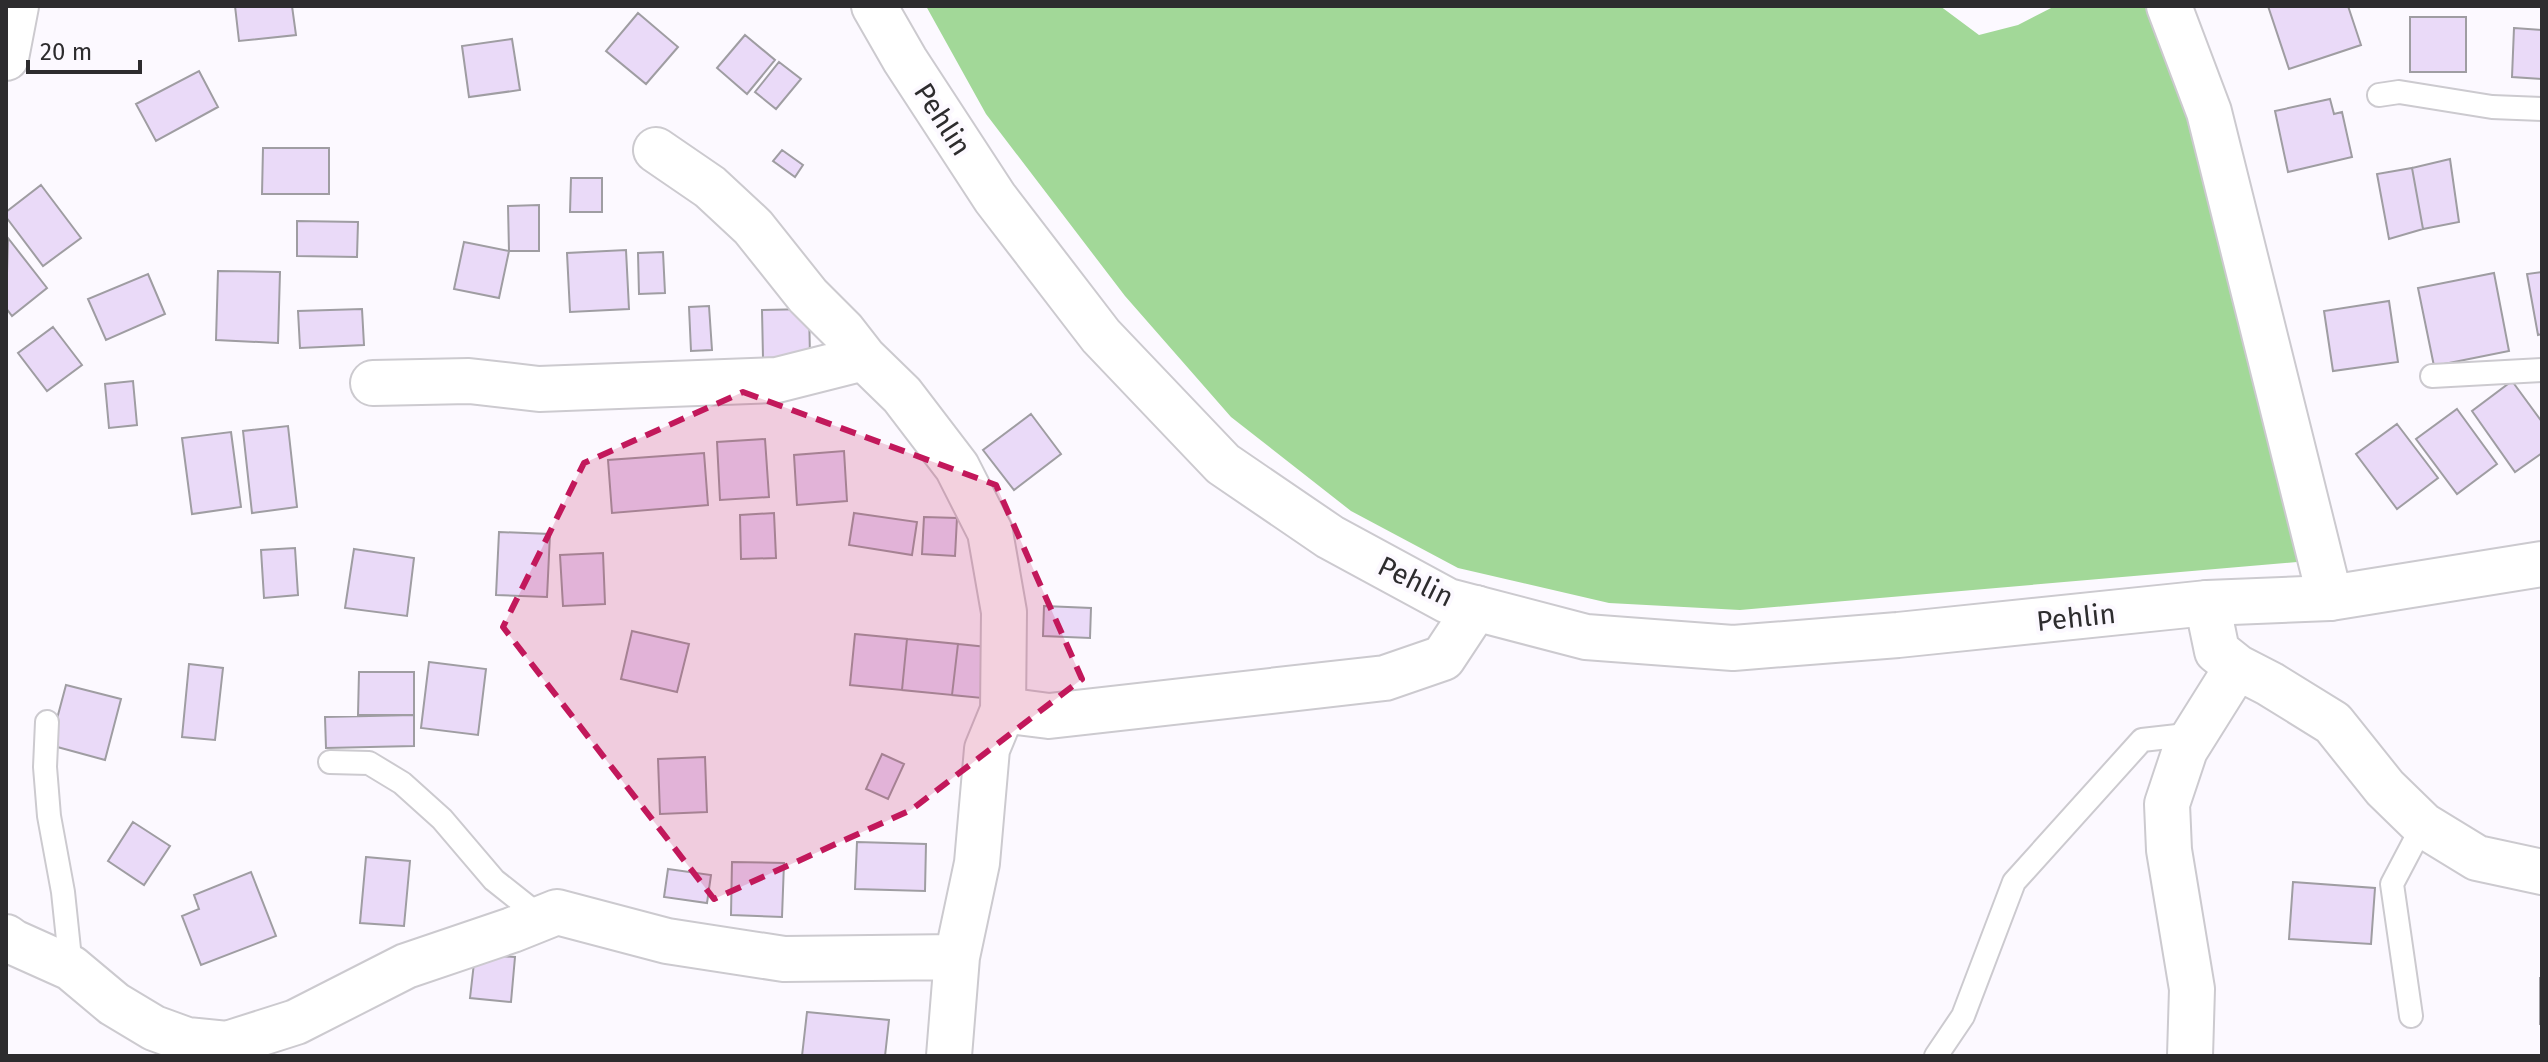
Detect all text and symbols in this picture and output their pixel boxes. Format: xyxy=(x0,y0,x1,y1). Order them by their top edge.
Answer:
scale bar xyxy=(28,24,140,74)
text: 20 m xyxy=(40,38,92,66)
street label: Pehlin xyxy=(907,77,978,162)
street label: Pehlin xyxy=(1373,549,1459,614)
street label: Pehlin xyxy=(2035,597,2117,638)

